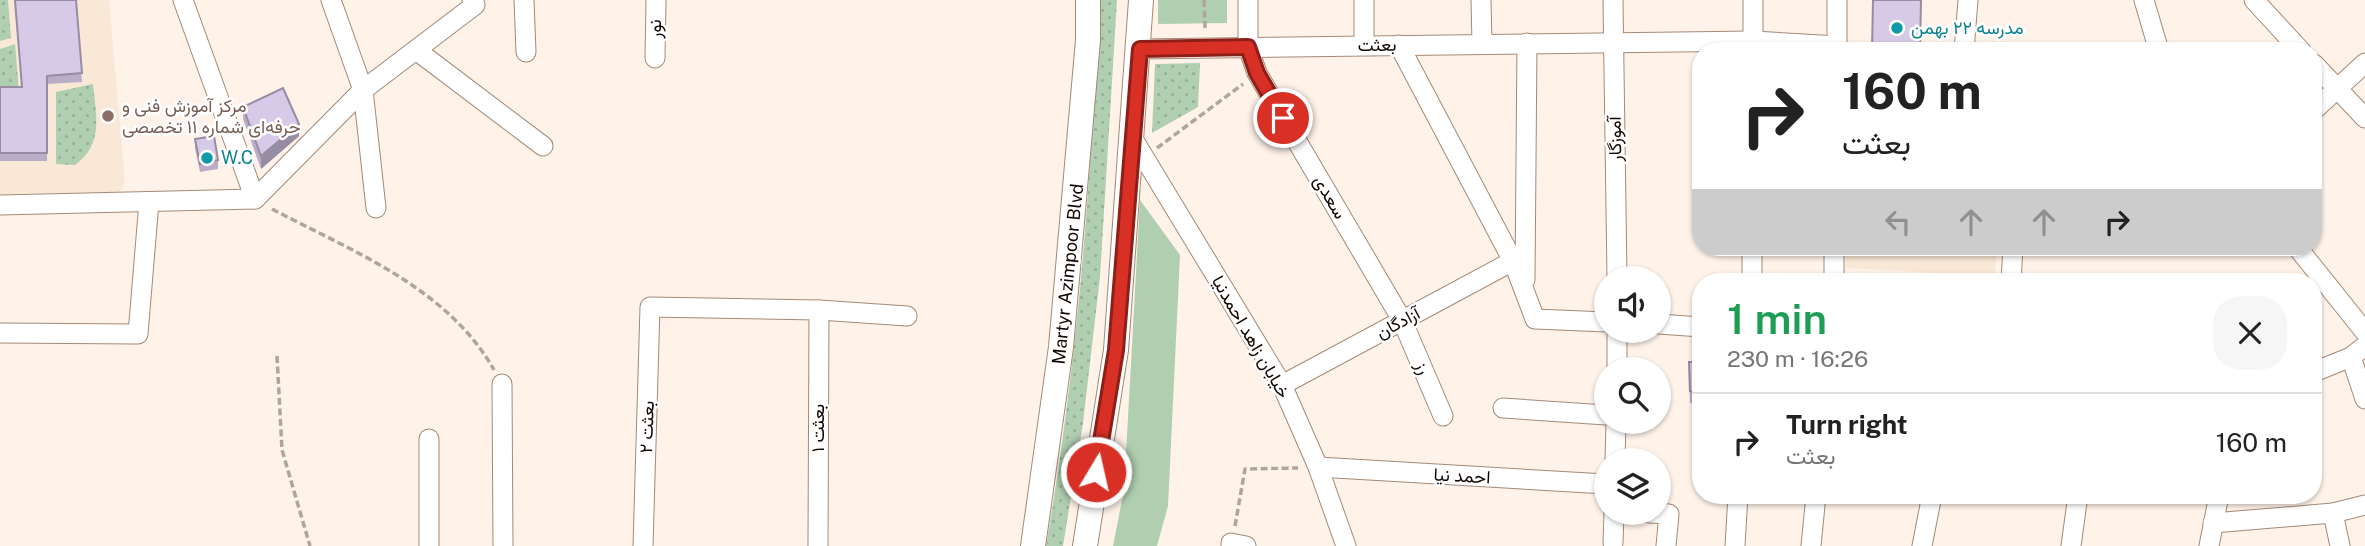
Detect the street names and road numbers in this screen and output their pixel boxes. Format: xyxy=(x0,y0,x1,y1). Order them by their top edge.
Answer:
street label: نور xyxy=(644,19,666,40)
street label: بعثت xyxy=(1357,34,1397,55)
street label: آموزگار xyxy=(1604,114,1626,163)
street label: سعدی xyxy=(1309,171,1351,223)
street label: Martyr Azimpoor Blvd xyxy=(1048,183,1087,365)
street label: خیابان زاهد احمدنیا xyxy=(1207,272,1295,402)
street label: آزادگان xyxy=(1372,301,1425,344)
street label: رز xyxy=(1410,357,1435,378)
street label: بعثت ۲ xyxy=(635,400,658,454)
street label: بعثت ۱ xyxy=(807,404,828,452)
street label: احمد نیا xyxy=(1433,464,1491,487)

